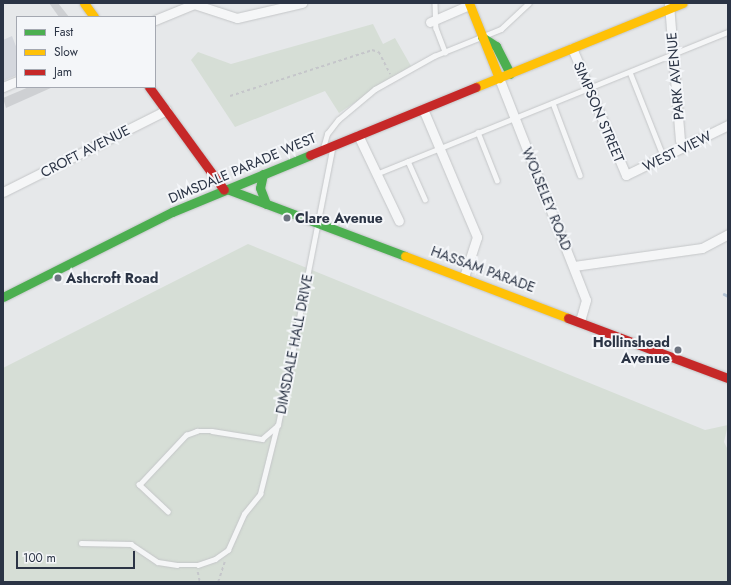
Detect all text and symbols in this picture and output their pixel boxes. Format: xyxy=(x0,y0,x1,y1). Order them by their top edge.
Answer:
legend xyxy=(16,16,156,88)
text: Fast xyxy=(54,23,73,41)
street label: PARK AVENUE xyxy=(663,31,687,121)
text: Slow xyxy=(54,43,78,61)
street label: SIMPSON STREET xyxy=(570,59,628,165)
text: Jam xyxy=(54,63,72,81)
street label: CROFT AVENUE xyxy=(38,121,132,181)
street label: WEST VIEW xyxy=(640,127,714,175)
street label: DIMSDALE PARADE WEST xyxy=(166,129,318,207)
street label: WOLSELEY ROAD xyxy=(519,145,575,253)
place label: Clare Avenue xyxy=(295,210,383,226)
marker: Clare Avenue xyxy=(282,213,292,223)
street label: HASSAM PARADE xyxy=(429,242,537,296)
place label: Ashcroft Road xyxy=(66,270,158,286)
marker: Ashcroft Road xyxy=(53,273,63,283)
street label: DIMSDALE HALL DRIVE xyxy=(272,273,316,415)
place label: Hollinshead Avenue xyxy=(593,334,670,366)
marker: Hollinshead Avenue xyxy=(673,345,683,355)
scale bar xyxy=(18,543,137,569)
text: 100 m xyxy=(23,549,56,567)

